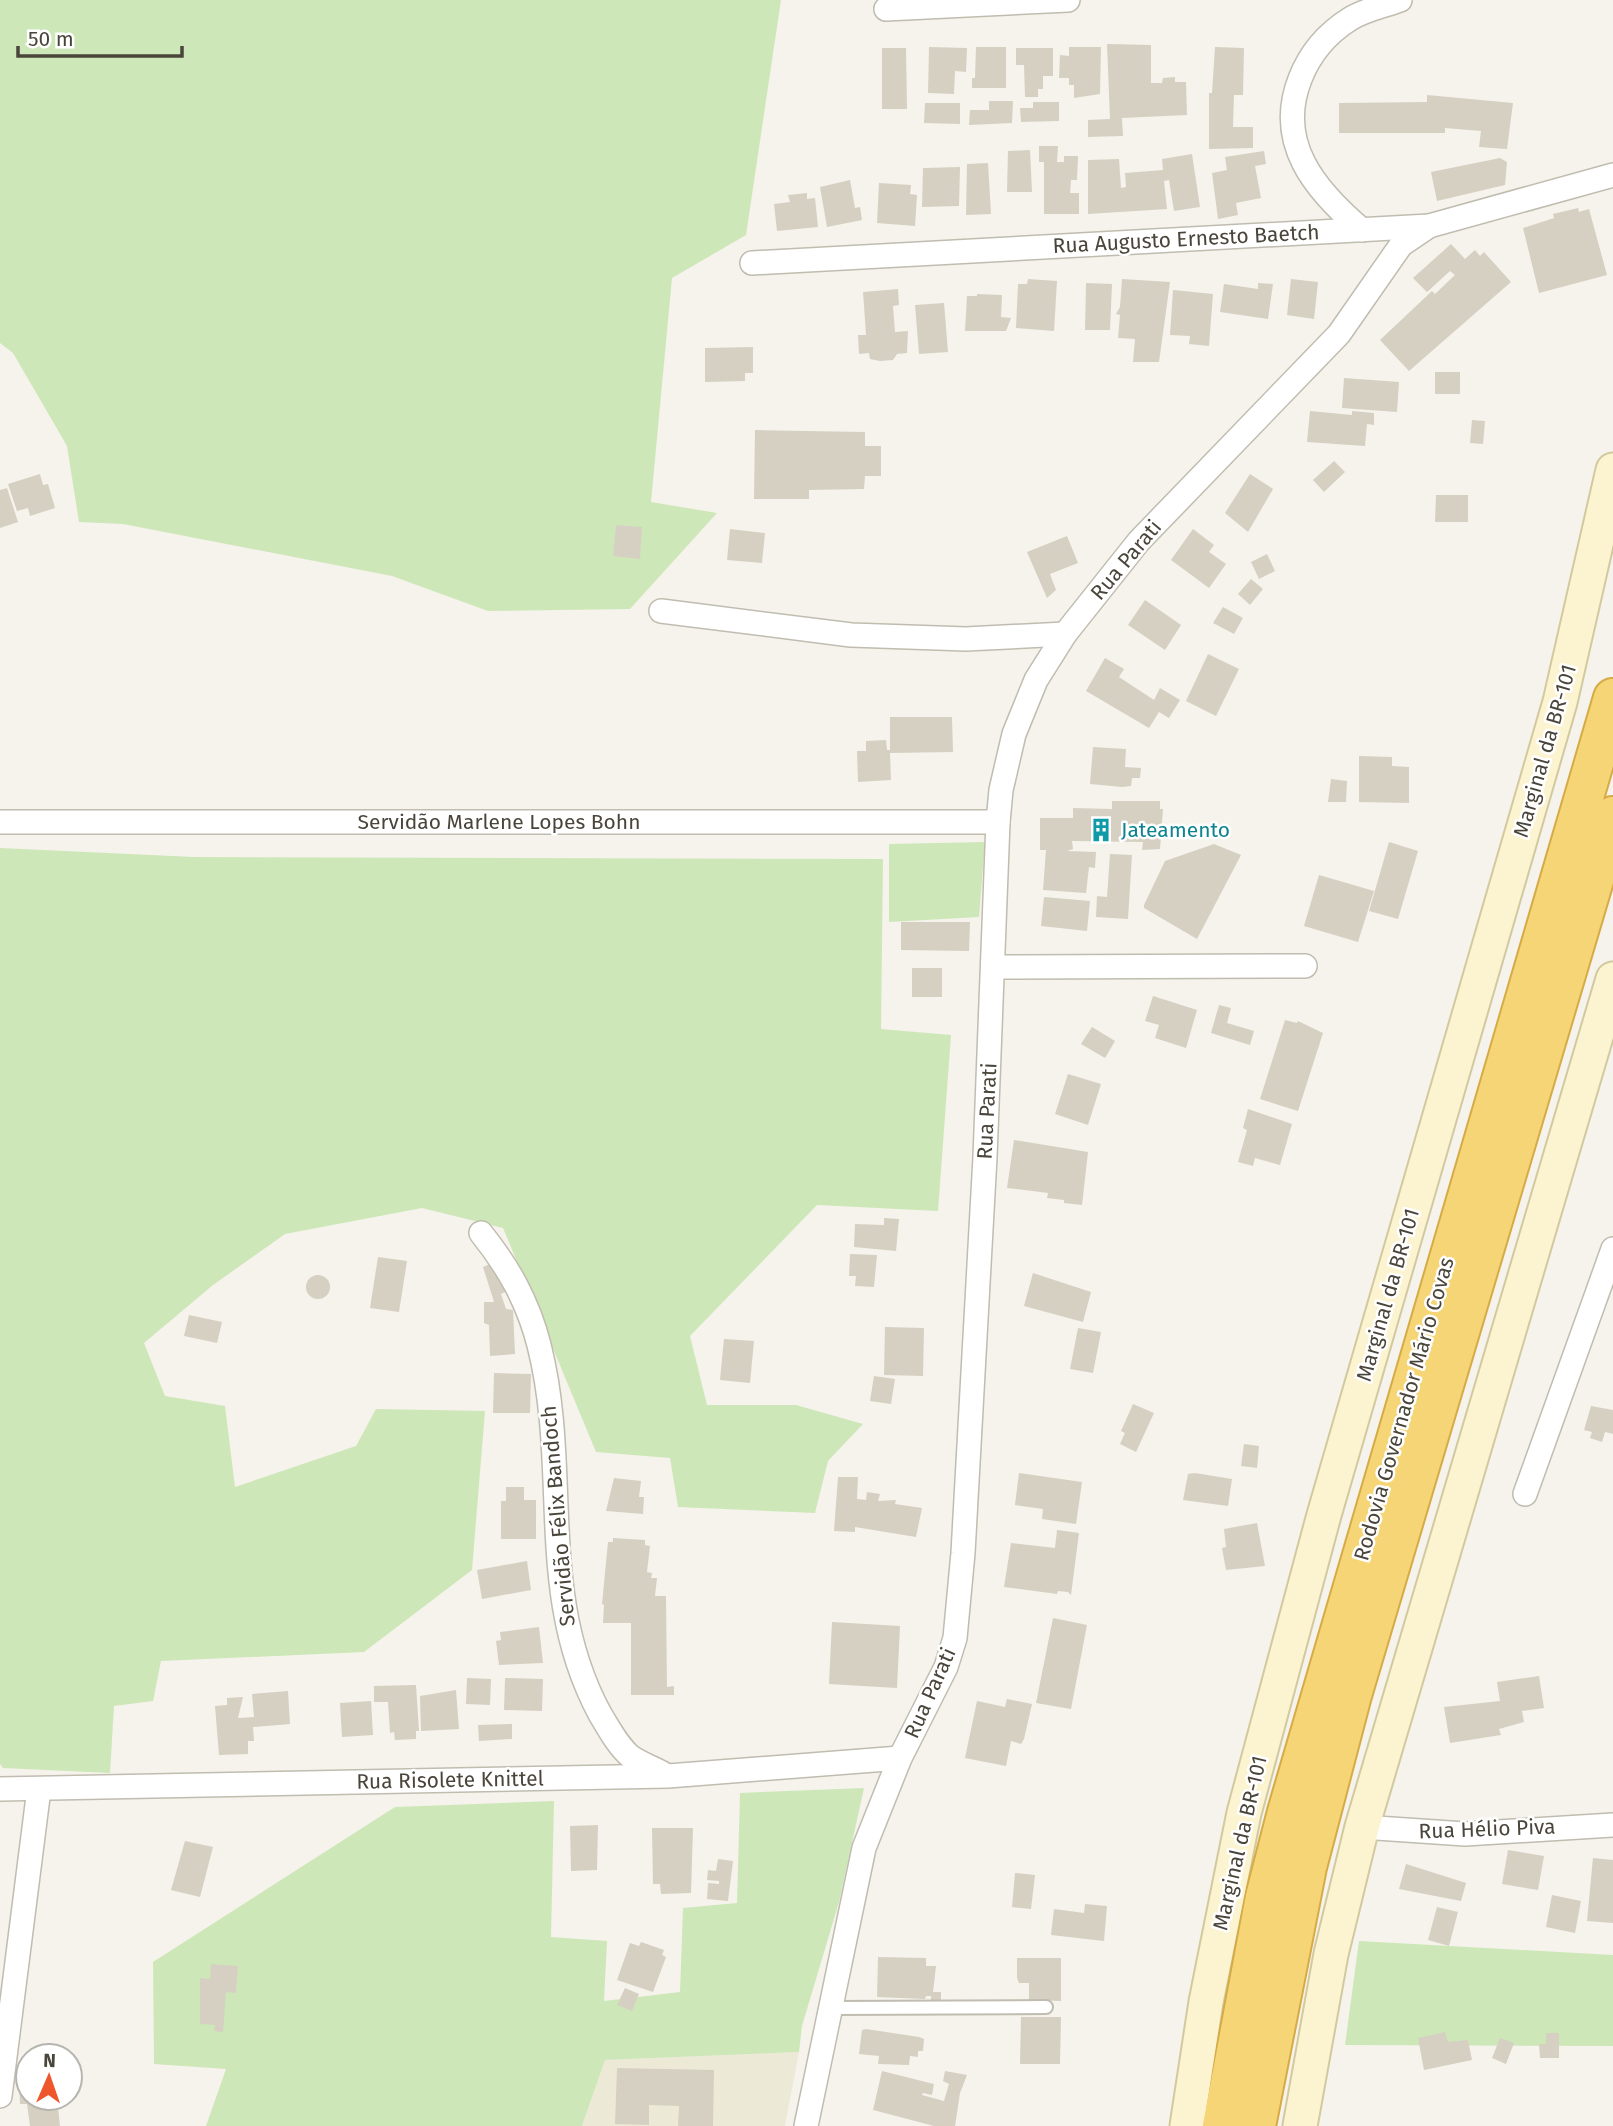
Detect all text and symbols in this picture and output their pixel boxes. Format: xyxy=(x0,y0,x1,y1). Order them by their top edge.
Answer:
scale bar xyxy=(18,14,182,58)
text: 50 m xyxy=(28,26,74,52)
street label: Rua Augusto Ernesto Baetch xyxy=(1052,219,1320,259)
street label: Rua Parati xyxy=(1085,515,1167,605)
street label: Marginal da BR-101 xyxy=(1508,662,1582,840)
street label: Servidão Marlene Lopes Bohn xyxy=(358,809,640,835)
building icon: Jateamento xyxy=(1087,816,1115,844)
place label: Jateamento xyxy=(1121,817,1230,843)
street label: Rua Parati xyxy=(971,1062,1003,1160)
street label: Marginal da BR-101 xyxy=(1351,1206,1425,1384)
street label: Rodovia Governador Mário Covas xyxy=(1348,1254,1460,1564)
street label: Servidão Félix Bandoch xyxy=(535,1404,581,1628)
street label: Rua Parati xyxy=(898,1644,962,1742)
street label: Marginal da BR-101 xyxy=(1207,1753,1273,1933)
street label: Rua Risolete Knittel xyxy=(356,1765,544,1795)
street label: Rua Hélio Piva xyxy=(1418,1814,1556,1844)
north arrow xyxy=(14,2042,84,2112)
text: N xyxy=(43,2049,56,2072)

